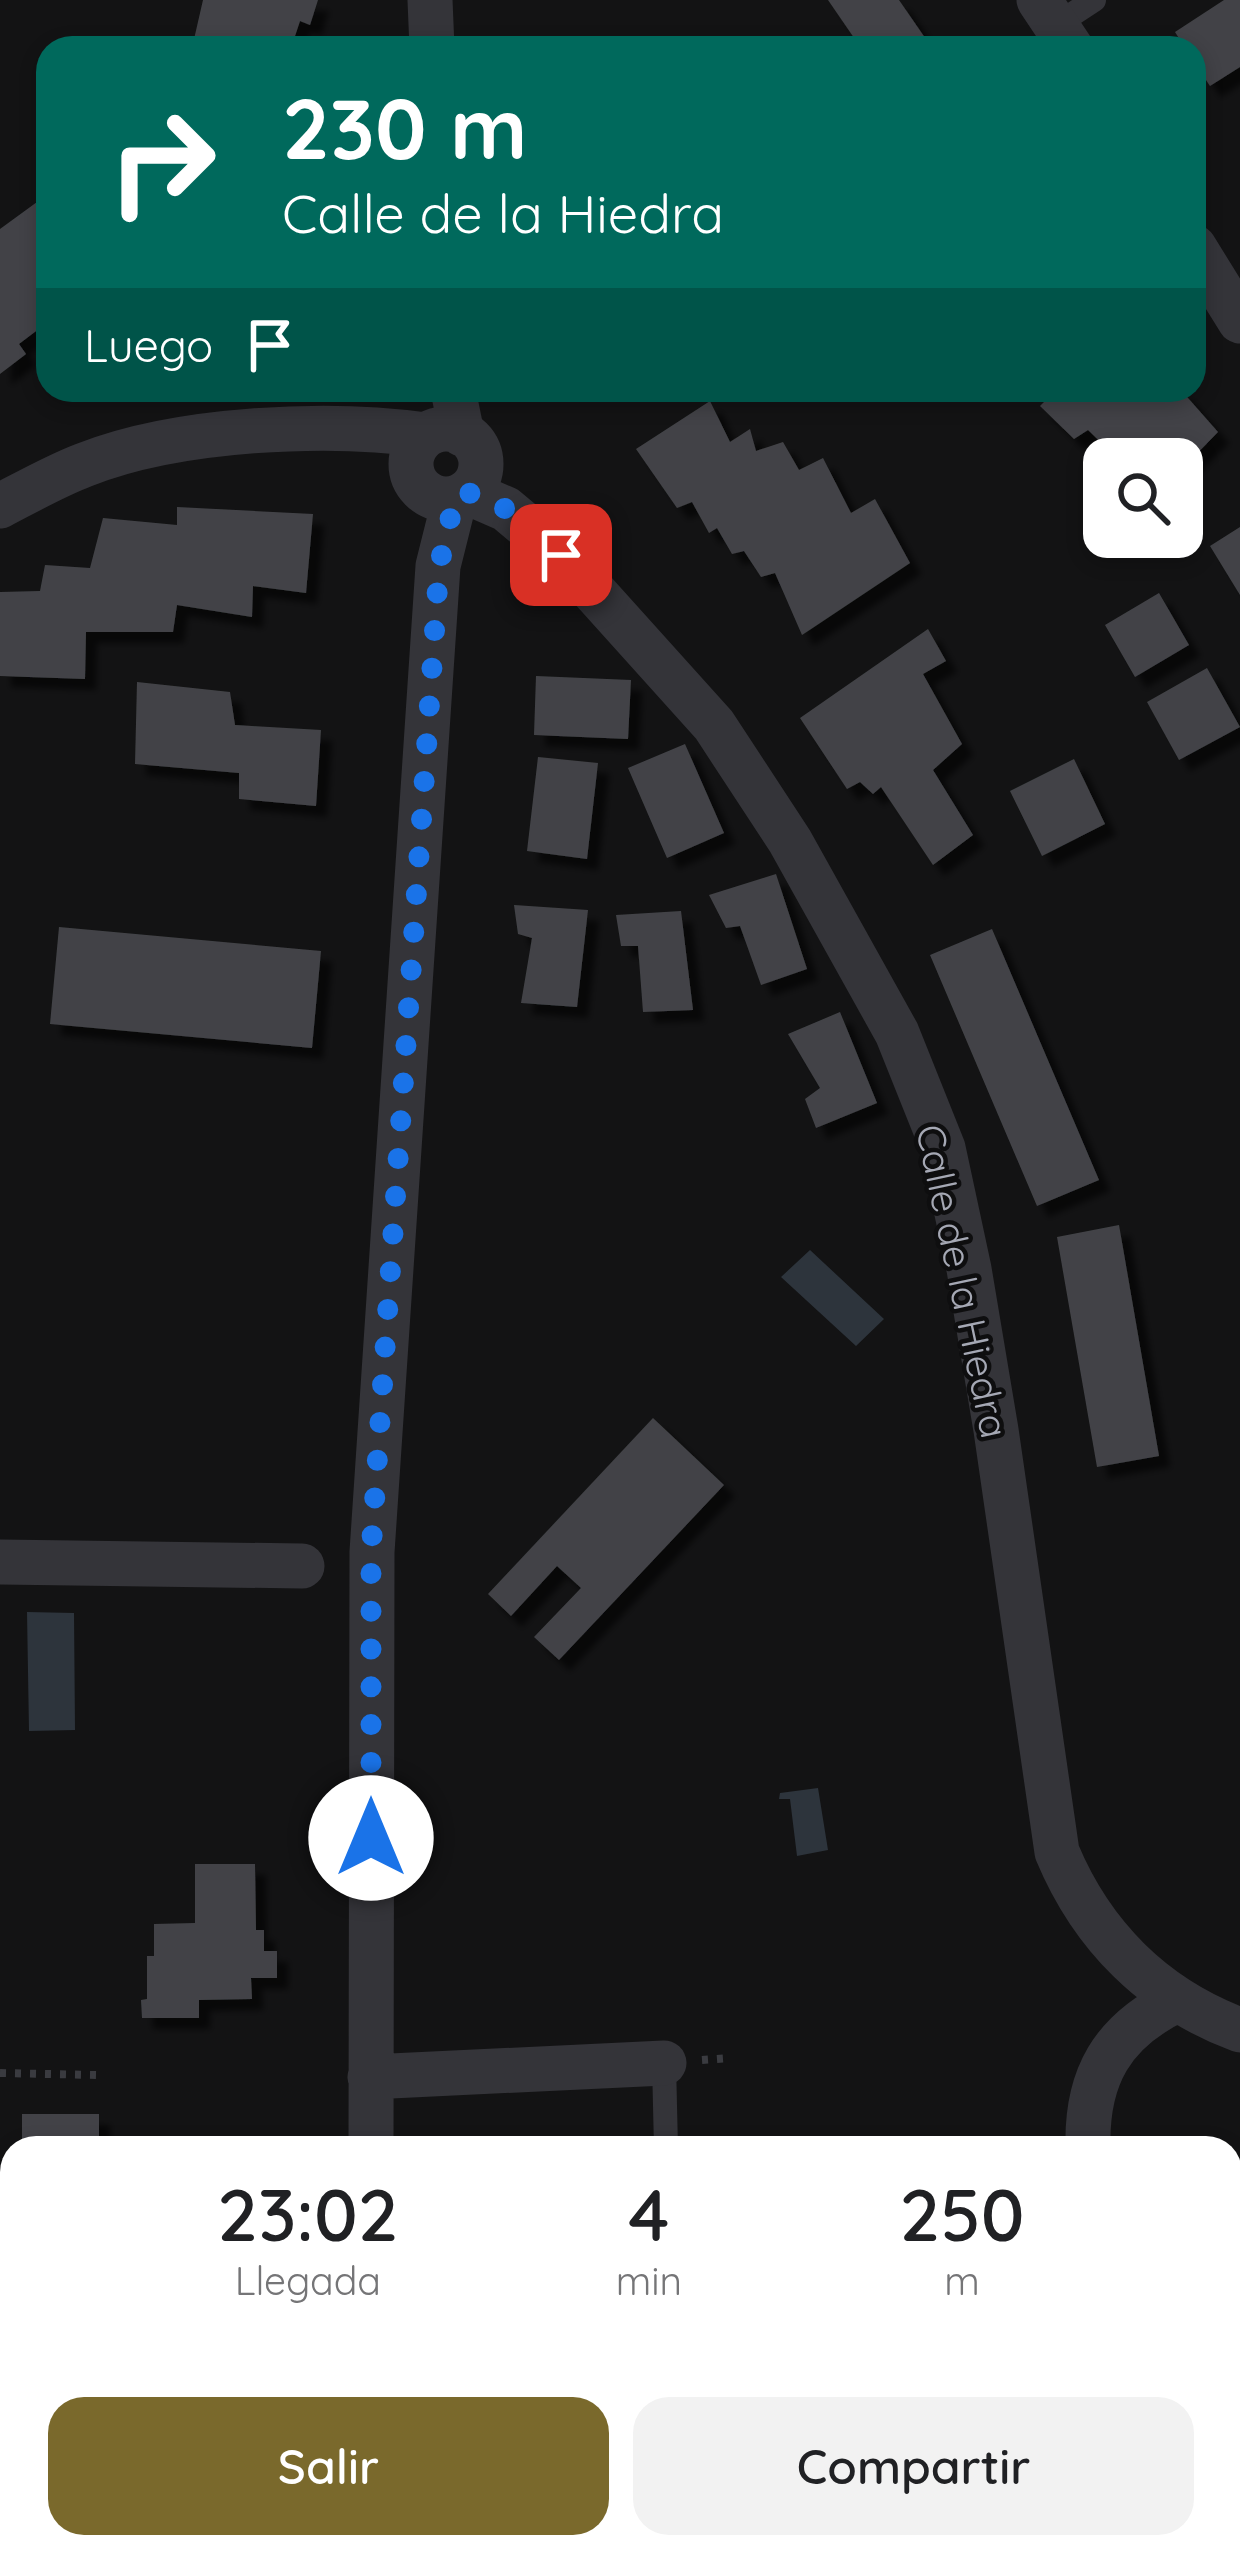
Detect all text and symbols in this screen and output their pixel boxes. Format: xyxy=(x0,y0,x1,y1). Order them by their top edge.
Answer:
text: 230 m xyxy=(282,75,527,180)
icon: right xyxy=(84,84,240,240)
text: Calle de la Hiedra xyxy=(282,179,724,247)
icon: arrive xyxy=(237,312,303,378)
text: Luego xyxy=(84,317,213,373)
map controls xyxy=(1083,438,1203,558)
button: search xyxy=(1083,438,1203,558)
pin xyxy=(510,504,612,606)
icon: arrive xyxy=(528,522,594,588)
street label: Calle de la Hiedra xyxy=(906,1120,1020,1442)
position arrow xyxy=(308,1775,434,1901)
text: 23:02 xyxy=(217,2169,398,2259)
text: 4 xyxy=(628,2169,669,2259)
text: 250 xyxy=(899,2169,1025,2259)
text: Llegada xyxy=(235,2256,381,2305)
text: min xyxy=(616,2256,682,2305)
text: m xyxy=(944,2256,980,2305)
button: Salir xyxy=(48,2397,609,2535)
button: Compartir xyxy=(633,2397,1194,2535)

